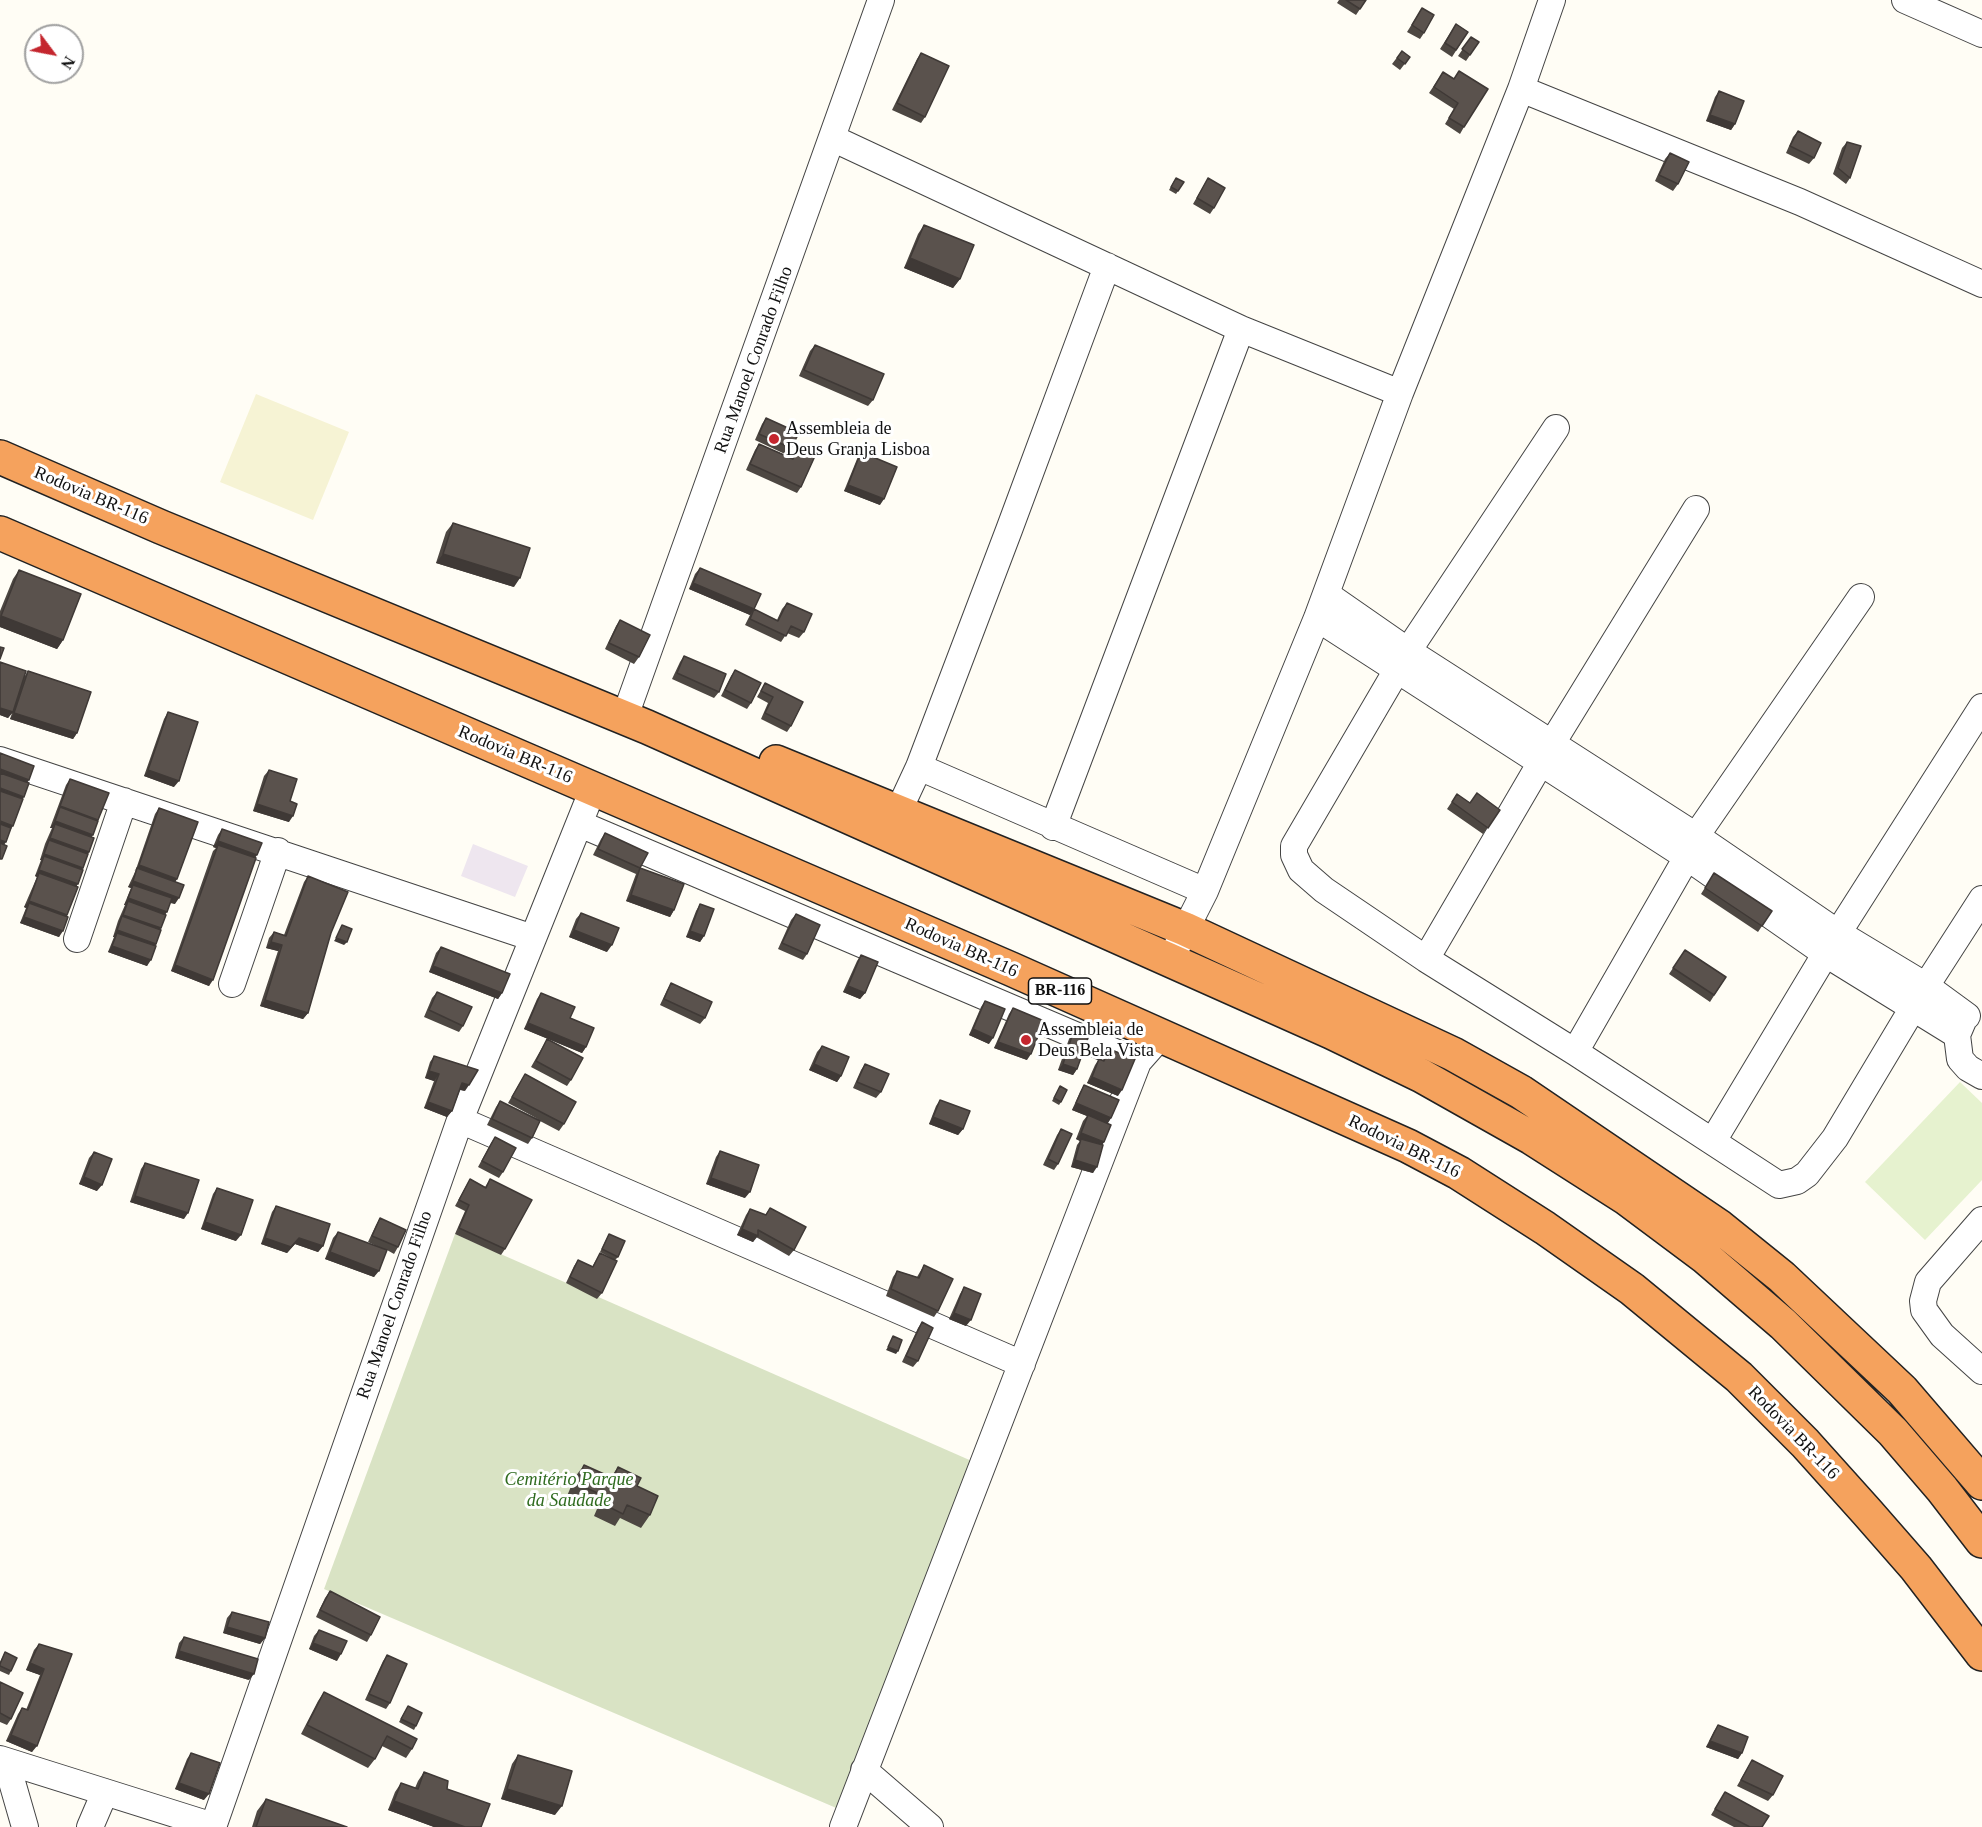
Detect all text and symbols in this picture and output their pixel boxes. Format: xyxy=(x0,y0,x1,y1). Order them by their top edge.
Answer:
north arrow xyxy=(24,24,84,84)
text: N xyxy=(58,53,78,72)
street label: Rua Manoel Conrado Filho xyxy=(710,264,798,456)
place label: Assembleia de Deus Granja Lisboa xyxy=(786,418,930,460)
marker: Assembleia de Deus Granja Lisboa xyxy=(767,432,781,446)
street label: Rodovia BR-116 xyxy=(31,462,151,530)
street label: Rodovia BR-116 xyxy=(455,721,575,789)
street label: Rodovia BR-116 xyxy=(901,913,1021,983)
road number: BR-116 xyxy=(1028,978,1092,1004)
place label: Assembleia de Deus Bela Vista xyxy=(1038,1019,1154,1062)
marker: Assembleia de Deus Bela Vista xyxy=(1019,1033,1033,1047)
street label: Rodovia BR-116 xyxy=(1345,1111,1463,1183)
street label: Rua Manoel Conrado Filho xyxy=(353,1208,437,1402)
street label: Rodovia BR-116 xyxy=(1743,1382,1843,1484)
park label: Cemitério Parque da Saudade xyxy=(505,1469,633,1512)

